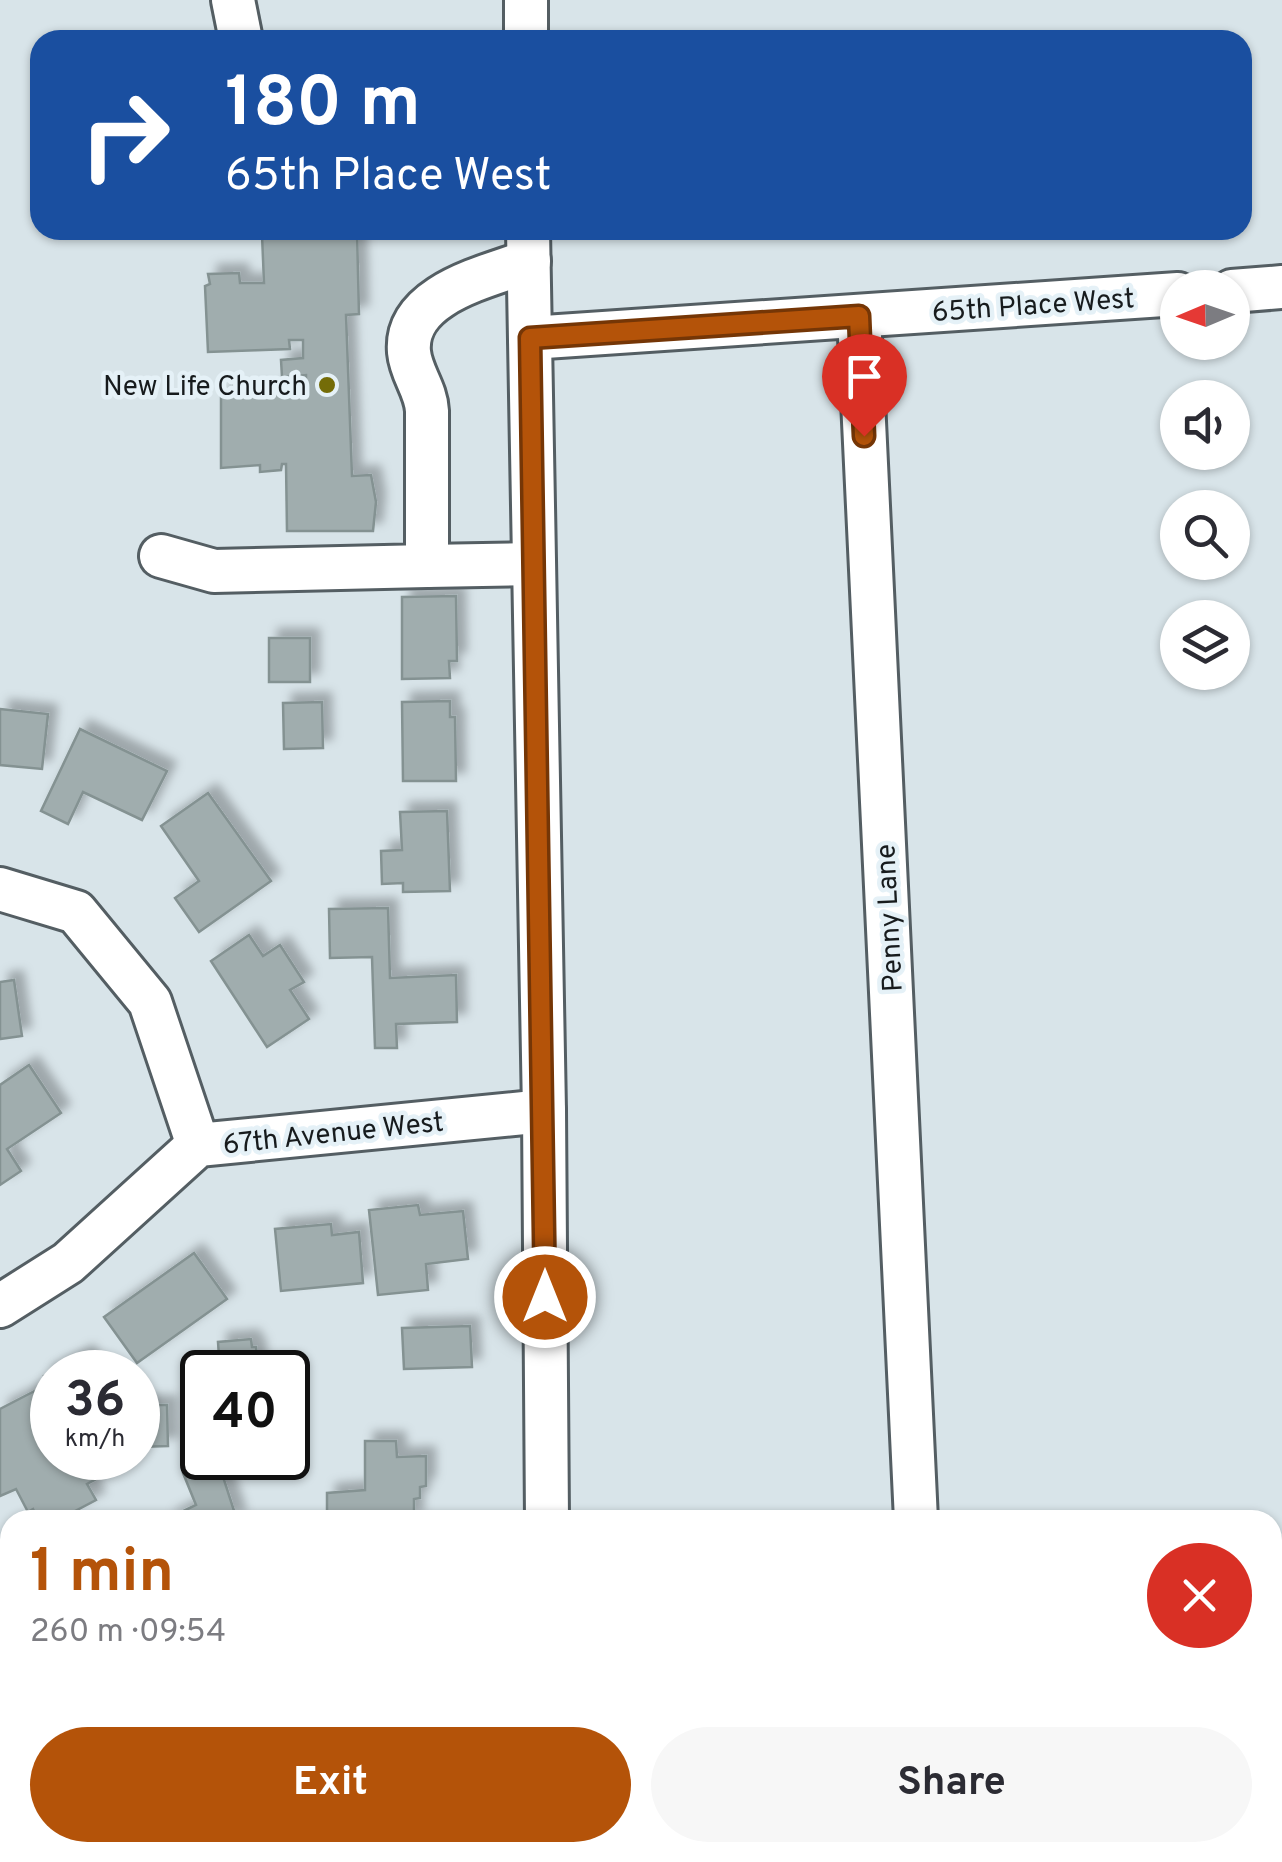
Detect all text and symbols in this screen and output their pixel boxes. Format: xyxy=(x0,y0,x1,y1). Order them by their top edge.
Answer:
text: 180 m xyxy=(225,62,421,151)
icon: right xyxy=(60,70,190,200)
text: 65th Place West xyxy=(225,149,551,206)
north arrow xyxy=(1160,270,1250,360)
map controls xyxy=(1160,270,1250,690)
street label: 65th Place West xyxy=(931,282,1136,332)
pin xyxy=(822,334,907,437)
icon: arrive xyxy=(837,349,892,404)
place label: New Life Church xyxy=(103,370,307,406)
marker: New Life Church xyxy=(316,374,338,396)
button: sound xyxy=(1160,380,1250,470)
button: search xyxy=(1160,490,1250,580)
button: layers xyxy=(1160,600,1250,690)
street label: Penny Lane xyxy=(869,843,913,993)
street label: 67th Avenue West xyxy=(221,1105,446,1164)
position arrow xyxy=(493,1245,597,1349)
speed limit sign: 40 xyxy=(180,1350,310,1480)
text: 36 xyxy=(65,1371,125,1434)
text: km/h xyxy=(65,1424,125,1456)
text: 1 min xyxy=(30,1537,174,1613)
button: close xyxy=(1147,1543,1252,1648)
text: 260 m · 09:54 xyxy=(30,1613,226,1653)
button: Exit xyxy=(30,1727,631,1842)
button: Share xyxy=(651,1727,1252,1842)

